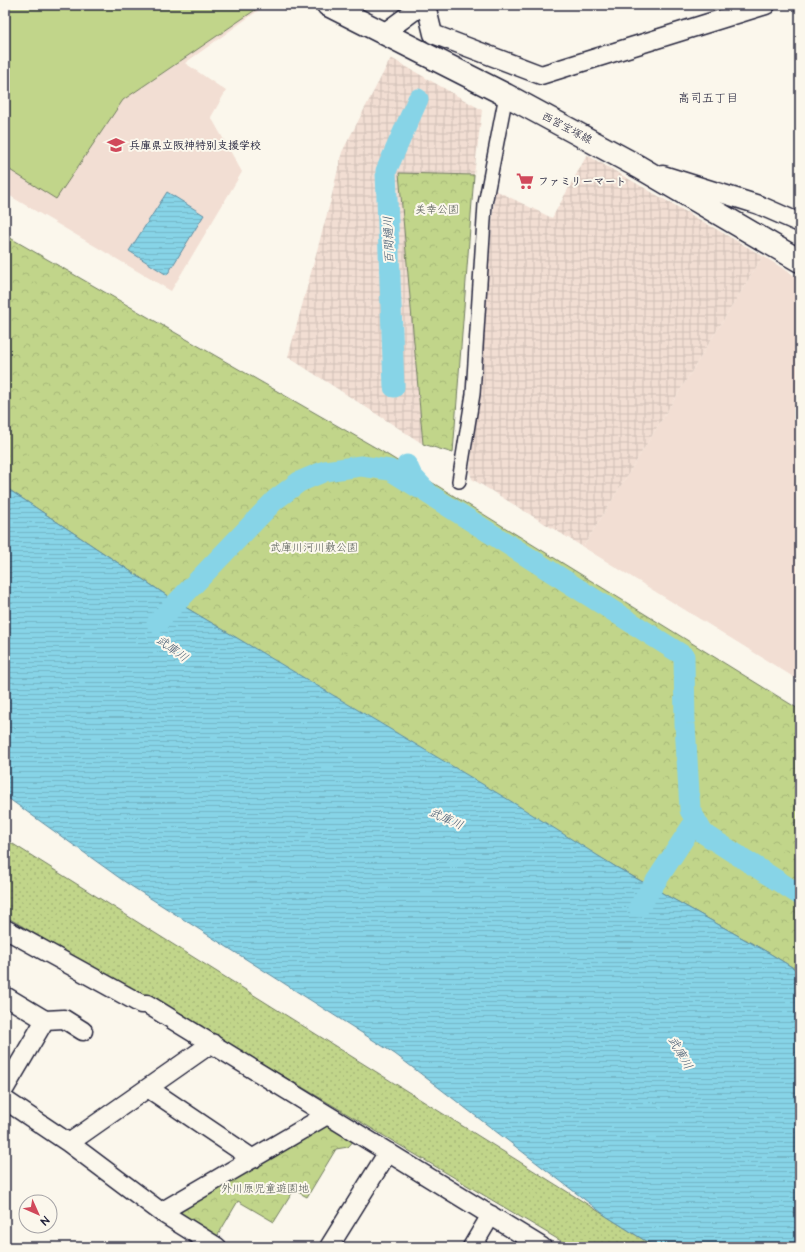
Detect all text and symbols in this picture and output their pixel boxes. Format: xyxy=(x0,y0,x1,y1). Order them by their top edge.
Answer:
district label: 高司五丁目 xyxy=(678,90,738,107)
street label: 西宮宝塚線 xyxy=(539,108,595,148)
school or university icon: 兵庫県立阪神特別支援学校 xyxy=(106,135,126,155)
place label: 兵庫県立阪神特別支援学校 xyxy=(129,138,261,153)
supermarket icon: ファミリーマート xyxy=(515,171,535,191)
place label: ファミリーマート xyxy=(538,174,626,189)
park label: 美幸公園 xyxy=(415,202,459,217)
water label: 百間樋川 xyxy=(380,216,398,264)
park label: 武庫川河川敷公園 xyxy=(270,540,358,555)
water label: 武庫川 xyxy=(152,632,192,666)
water label: 武庫川 xyxy=(426,804,466,834)
water label: 武庫川 xyxy=(664,1033,696,1073)
park label: 外川原児童遊園地 xyxy=(221,1181,309,1196)
north arrow xyxy=(18,1194,58,1234)
text: N xyxy=(37,1213,52,1229)

